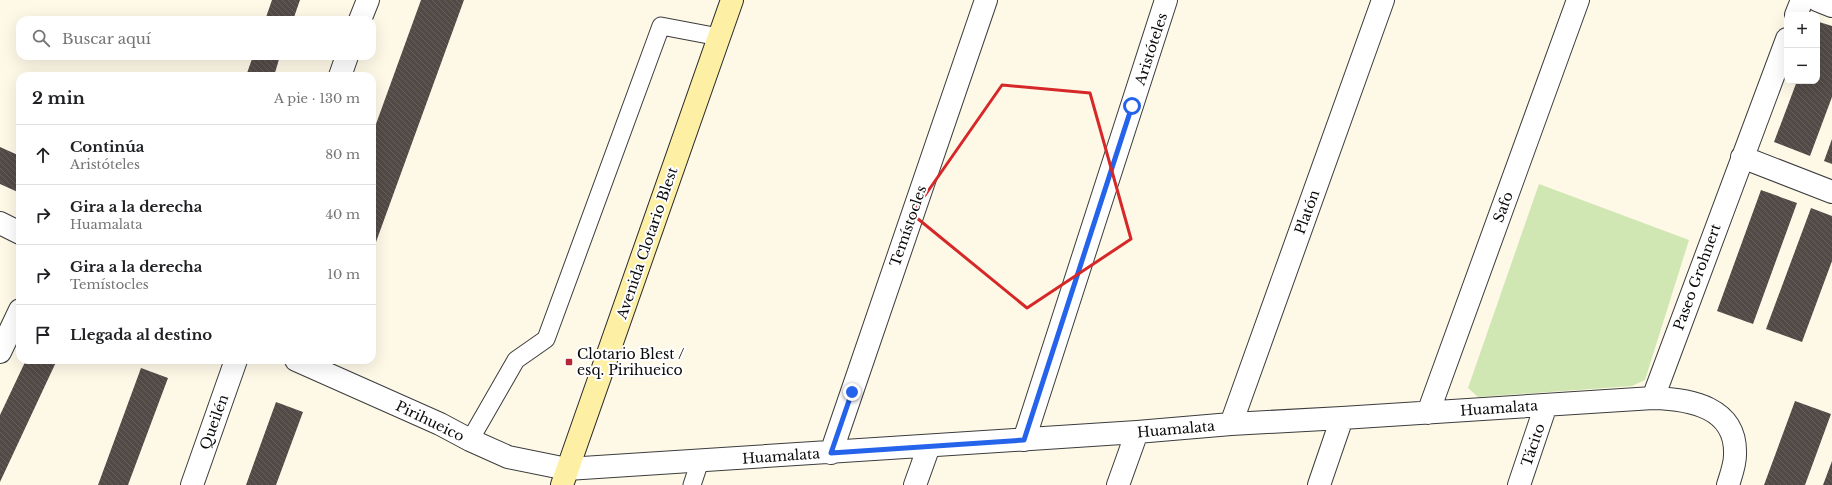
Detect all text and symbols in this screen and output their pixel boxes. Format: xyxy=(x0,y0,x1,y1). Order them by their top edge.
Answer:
street label: Aristóteles xyxy=(1130,10,1171,89)
map controls xyxy=(1784,12,1820,84)
button: + xyxy=(1784,12,1820,48)
search box xyxy=(16,16,376,60)
icon: search xyxy=(30,27,52,49)
text: Buscar aquí xyxy=(62,29,151,48)
button: − xyxy=(1784,48,1820,84)
text: 2 min xyxy=(32,88,85,109)
text: A pie · 130 m xyxy=(274,90,360,107)
route start xyxy=(1123,97,1141,115)
text: Continúa xyxy=(70,137,144,156)
icon: ahead xyxy=(32,144,54,166)
text: 80 m xyxy=(325,146,360,163)
text: Aristóteles xyxy=(70,156,140,173)
street label: Avenida Clotario Blest xyxy=(612,164,682,322)
street label: Temístocles xyxy=(886,183,930,269)
street label: Platón xyxy=(1291,187,1323,237)
street label: Safo xyxy=(1489,189,1517,225)
text: Gira a la derecha xyxy=(70,197,202,216)
icon: right xyxy=(32,204,54,226)
text: 40 m xyxy=(325,206,360,223)
text: Huamalata xyxy=(70,216,142,233)
street label: Paseo Grohnert xyxy=(1669,221,1725,333)
text: Gira a la derecha xyxy=(70,257,202,276)
icon: right xyxy=(32,264,54,286)
text: 10 m xyxy=(327,266,360,283)
text: Temístocles xyxy=(70,276,149,293)
icon: arrive xyxy=(32,324,54,346)
text: Llegada al destino xyxy=(70,325,212,344)
place label: Clotario Blest / esq. Pirihueico xyxy=(577,345,685,379)
marker: Clotario Blest / esq. Pirihueico xyxy=(564,357,574,367)
route end xyxy=(843,383,861,401)
street label: Queilén xyxy=(196,391,232,452)
street label: Huamalata xyxy=(1459,396,1539,420)
street label: Pirihueico xyxy=(393,397,467,445)
street label: Huamalata xyxy=(1136,417,1216,441)
street label: Tácito xyxy=(1517,421,1549,469)
street label: Huamalata xyxy=(741,444,821,468)

